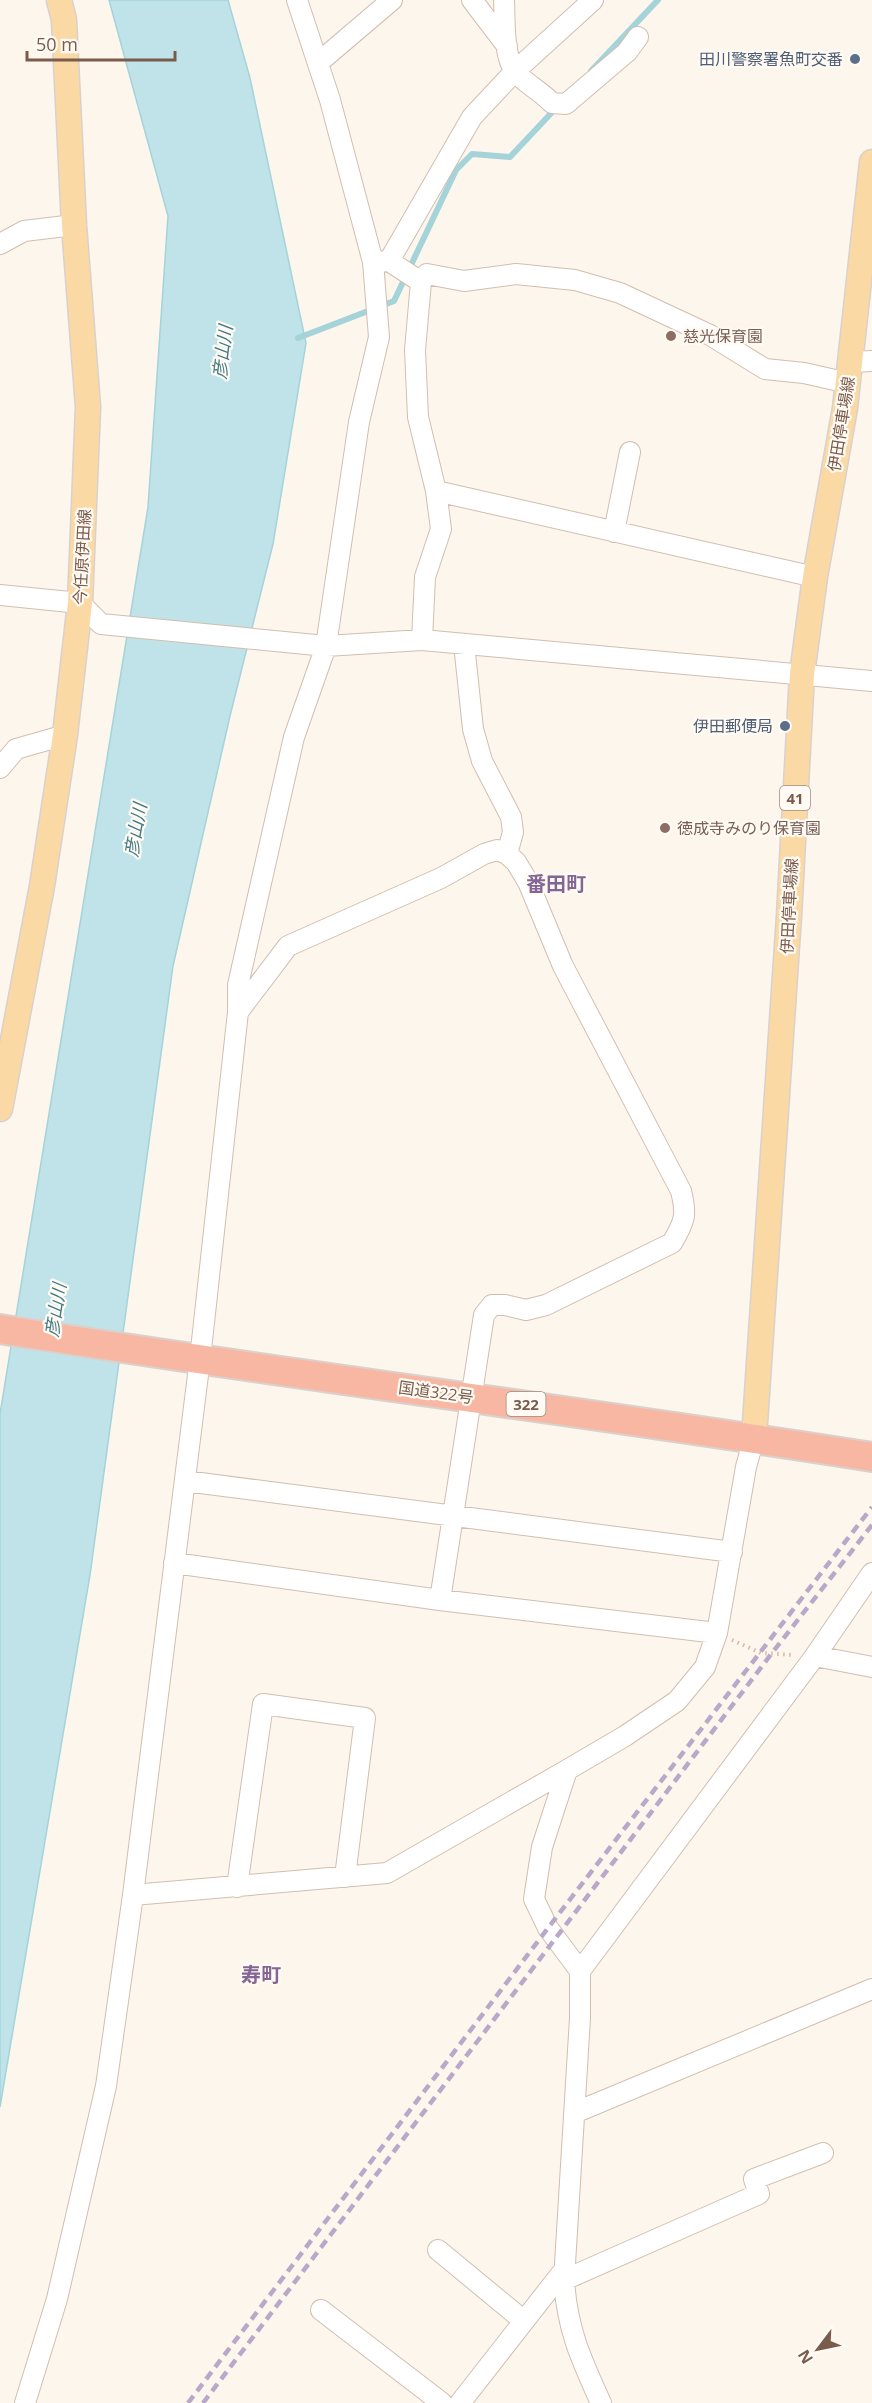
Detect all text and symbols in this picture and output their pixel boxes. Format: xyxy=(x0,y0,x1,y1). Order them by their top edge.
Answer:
scale bar xyxy=(27,24,176,62)
text: 50 m xyxy=(36,32,78,56)
place label: 田川警察署魚町交番 xyxy=(699,48,843,70)
marker: 田川警察署魚町交番 xyxy=(848,52,862,66)
water label: 彦山川 xyxy=(207,322,237,380)
place label: 慈光保育園 xyxy=(683,325,763,347)
marker: 慈光保育園 xyxy=(664,329,678,343)
street label: 伊田停車場線 xyxy=(823,375,859,473)
street label: 今任原伊田線 xyxy=(69,508,95,606)
place label: 伊田郵便局 xyxy=(693,715,773,737)
marker: 伊田郵便局 xyxy=(778,719,792,733)
road number: 41 xyxy=(780,786,810,810)
water label: 彦山川 xyxy=(118,799,152,859)
place label: 徳成寺みのり保育園 xyxy=(677,817,821,839)
marker: 徳成寺みのり保育園 xyxy=(658,821,672,835)
street label: 伊田停車場線 xyxy=(776,857,802,955)
district label: 番田町 xyxy=(526,870,586,897)
water label: 彦山川 xyxy=(39,1279,71,1339)
street label: 国道322号 xyxy=(397,1376,475,1408)
road number: 322 xyxy=(506,1392,546,1416)
district label: 寿町 xyxy=(241,1961,281,1988)
north arrow xyxy=(788,2319,848,2379)
text: N xyxy=(793,2346,818,2368)

